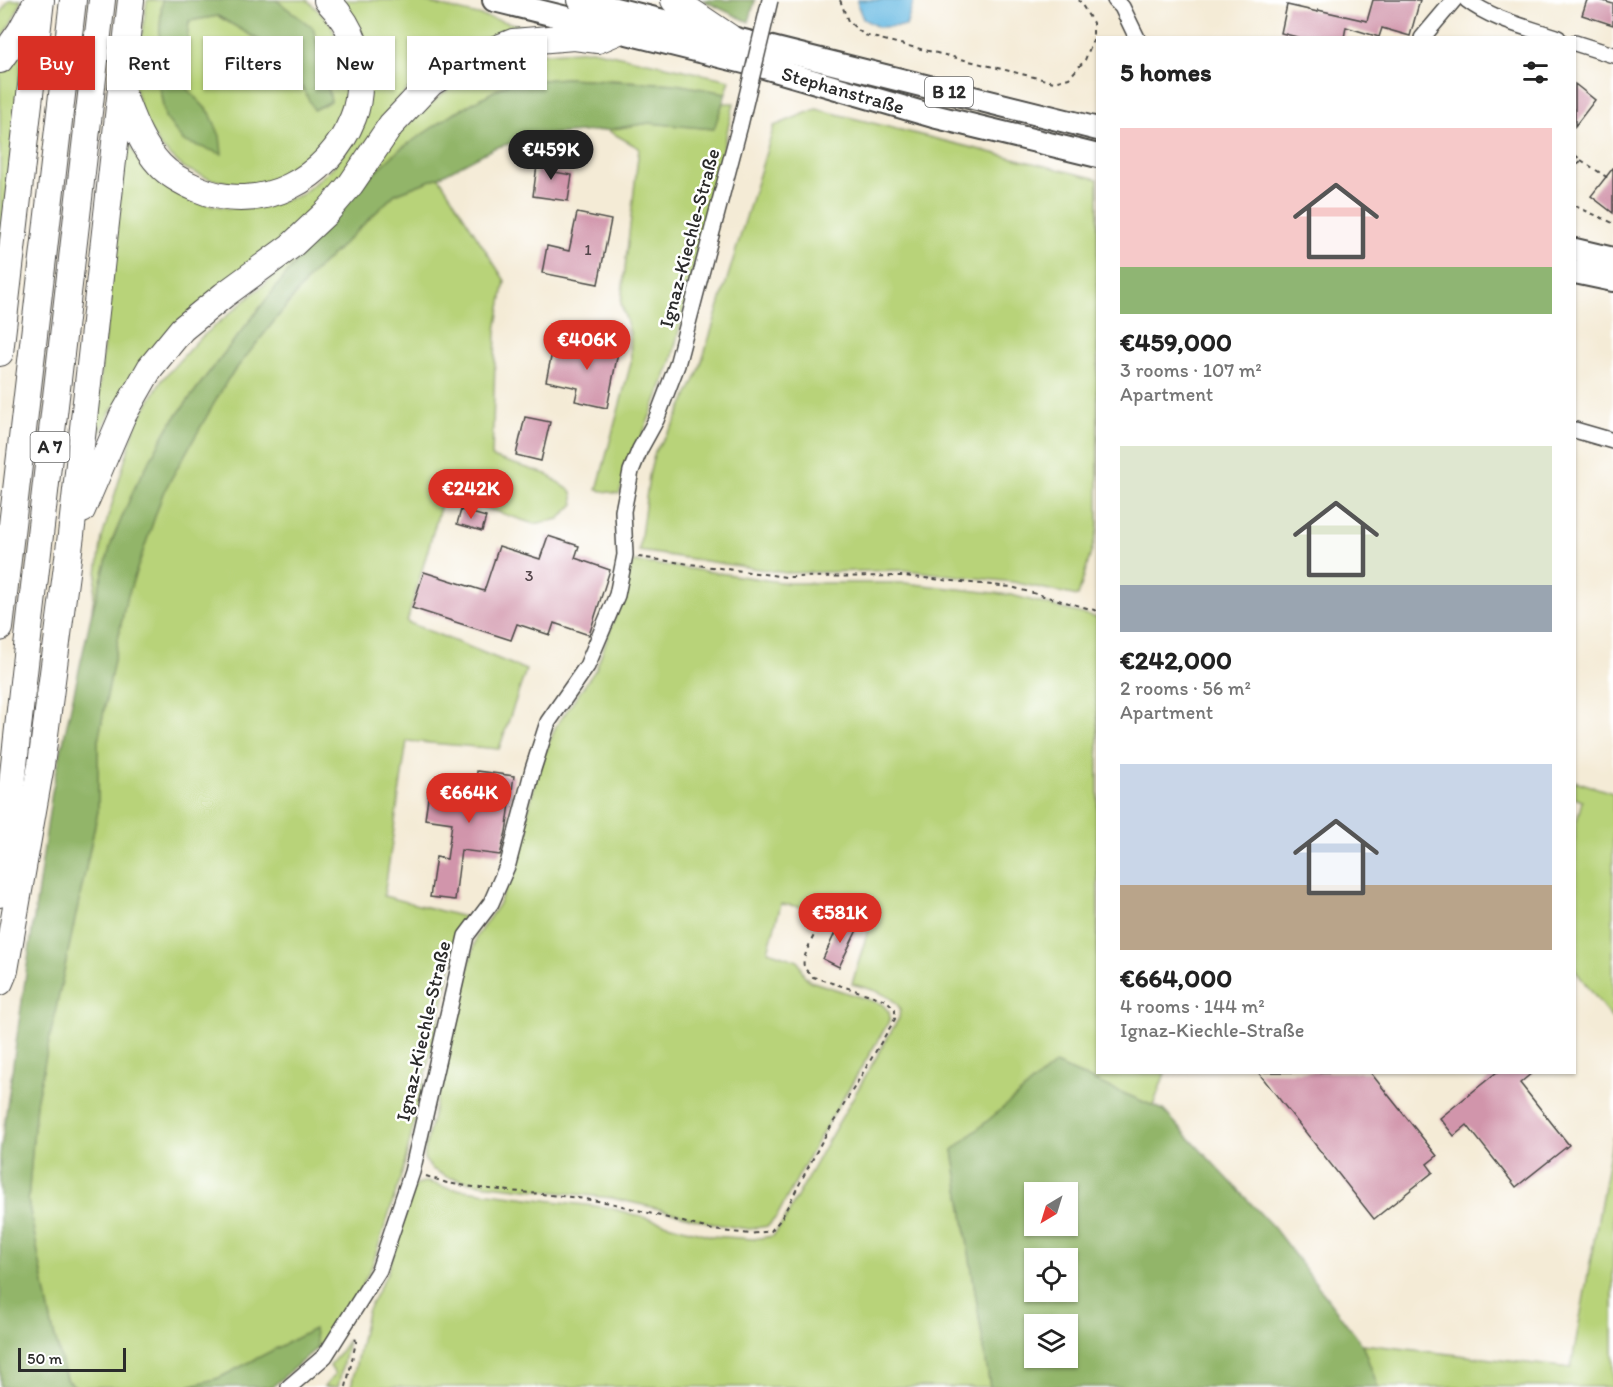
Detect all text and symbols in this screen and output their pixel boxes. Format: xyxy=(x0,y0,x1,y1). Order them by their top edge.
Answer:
chip: Buy xyxy=(18,36,95,90)
chip: Rent xyxy=(107,36,191,90)
chip: Filters xyxy=(203,36,303,90)
chip: New xyxy=(315,36,395,90)
chip: Apartment xyxy=(407,36,547,90)
text: 5 homes xyxy=(1120,56,1212,88)
icon: filters xyxy=(1519,56,1552,89)
street label: Stephanstraße xyxy=(779,61,907,119)
road number: B 12 xyxy=(925,77,973,107)
pin: €459K xyxy=(509,130,593,181)
text: €459K xyxy=(522,137,580,161)
street label: Ignaz-Kiechle-Straße xyxy=(654,146,724,330)
icon: home xyxy=(1282,167,1390,275)
house number: 1 xyxy=(584,240,592,259)
pin: €406K xyxy=(545,320,629,371)
text: €459,000 xyxy=(1120,326,1232,358)
text: €406K xyxy=(557,327,617,351)
text: 3 rooms · 107 m² xyxy=(1120,358,1262,382)
text: Apartment xyxy=(1120,382,1213,406)
road number: A 7 xyxy=(31,432,70,462)
pin: €242K xyxy=(429,469,513,520)
text: €242K xyxy=(442,476,500,500)
icon: home xyxy=(1282,485,1390,593)
house number: 3 xyxy=(525,566,534,585)
text: €242,000 xyxy=(1120,644,1232,676)
text: 2 rooms · 56 m² xyxy=(1120,676,1251,700)
text: Apartment xyxy=(1120,700,1213,724)
pin: €664K xyxy=(427,773,511,824)
text: €664K xyxy=(440,780,498,804)
icon: home xyxy=(1282,803,1390,911)
pin: €581K xyxy=(798,893,882,944)
text: €581K xyxy=(813,900,867,924)
street label: Ignaz-Kiechle-Straße xyxy=(391,938,455,1124)
text: €664,000 xyxy=(1120,962,1232,994)
text: 4 rooms · 144 m² xyxy=(1120,994,1265,1018)
text: Ignaz-Kiechle-Straße xyxy=(1120,1018,1305,1042)
north arrow xyxy=(1024,1182,1078,1236)
map controls xyxy=(1024,1182,1078,1368)
button: locate xyxy=(1024,1248,1078,1302)
button: layers xyxy=(1024,1314,1078,1368)
scale bar xyxy=(18,1345,126,1372)
text: 50 m xyxy=(27,1349,62,1368)

